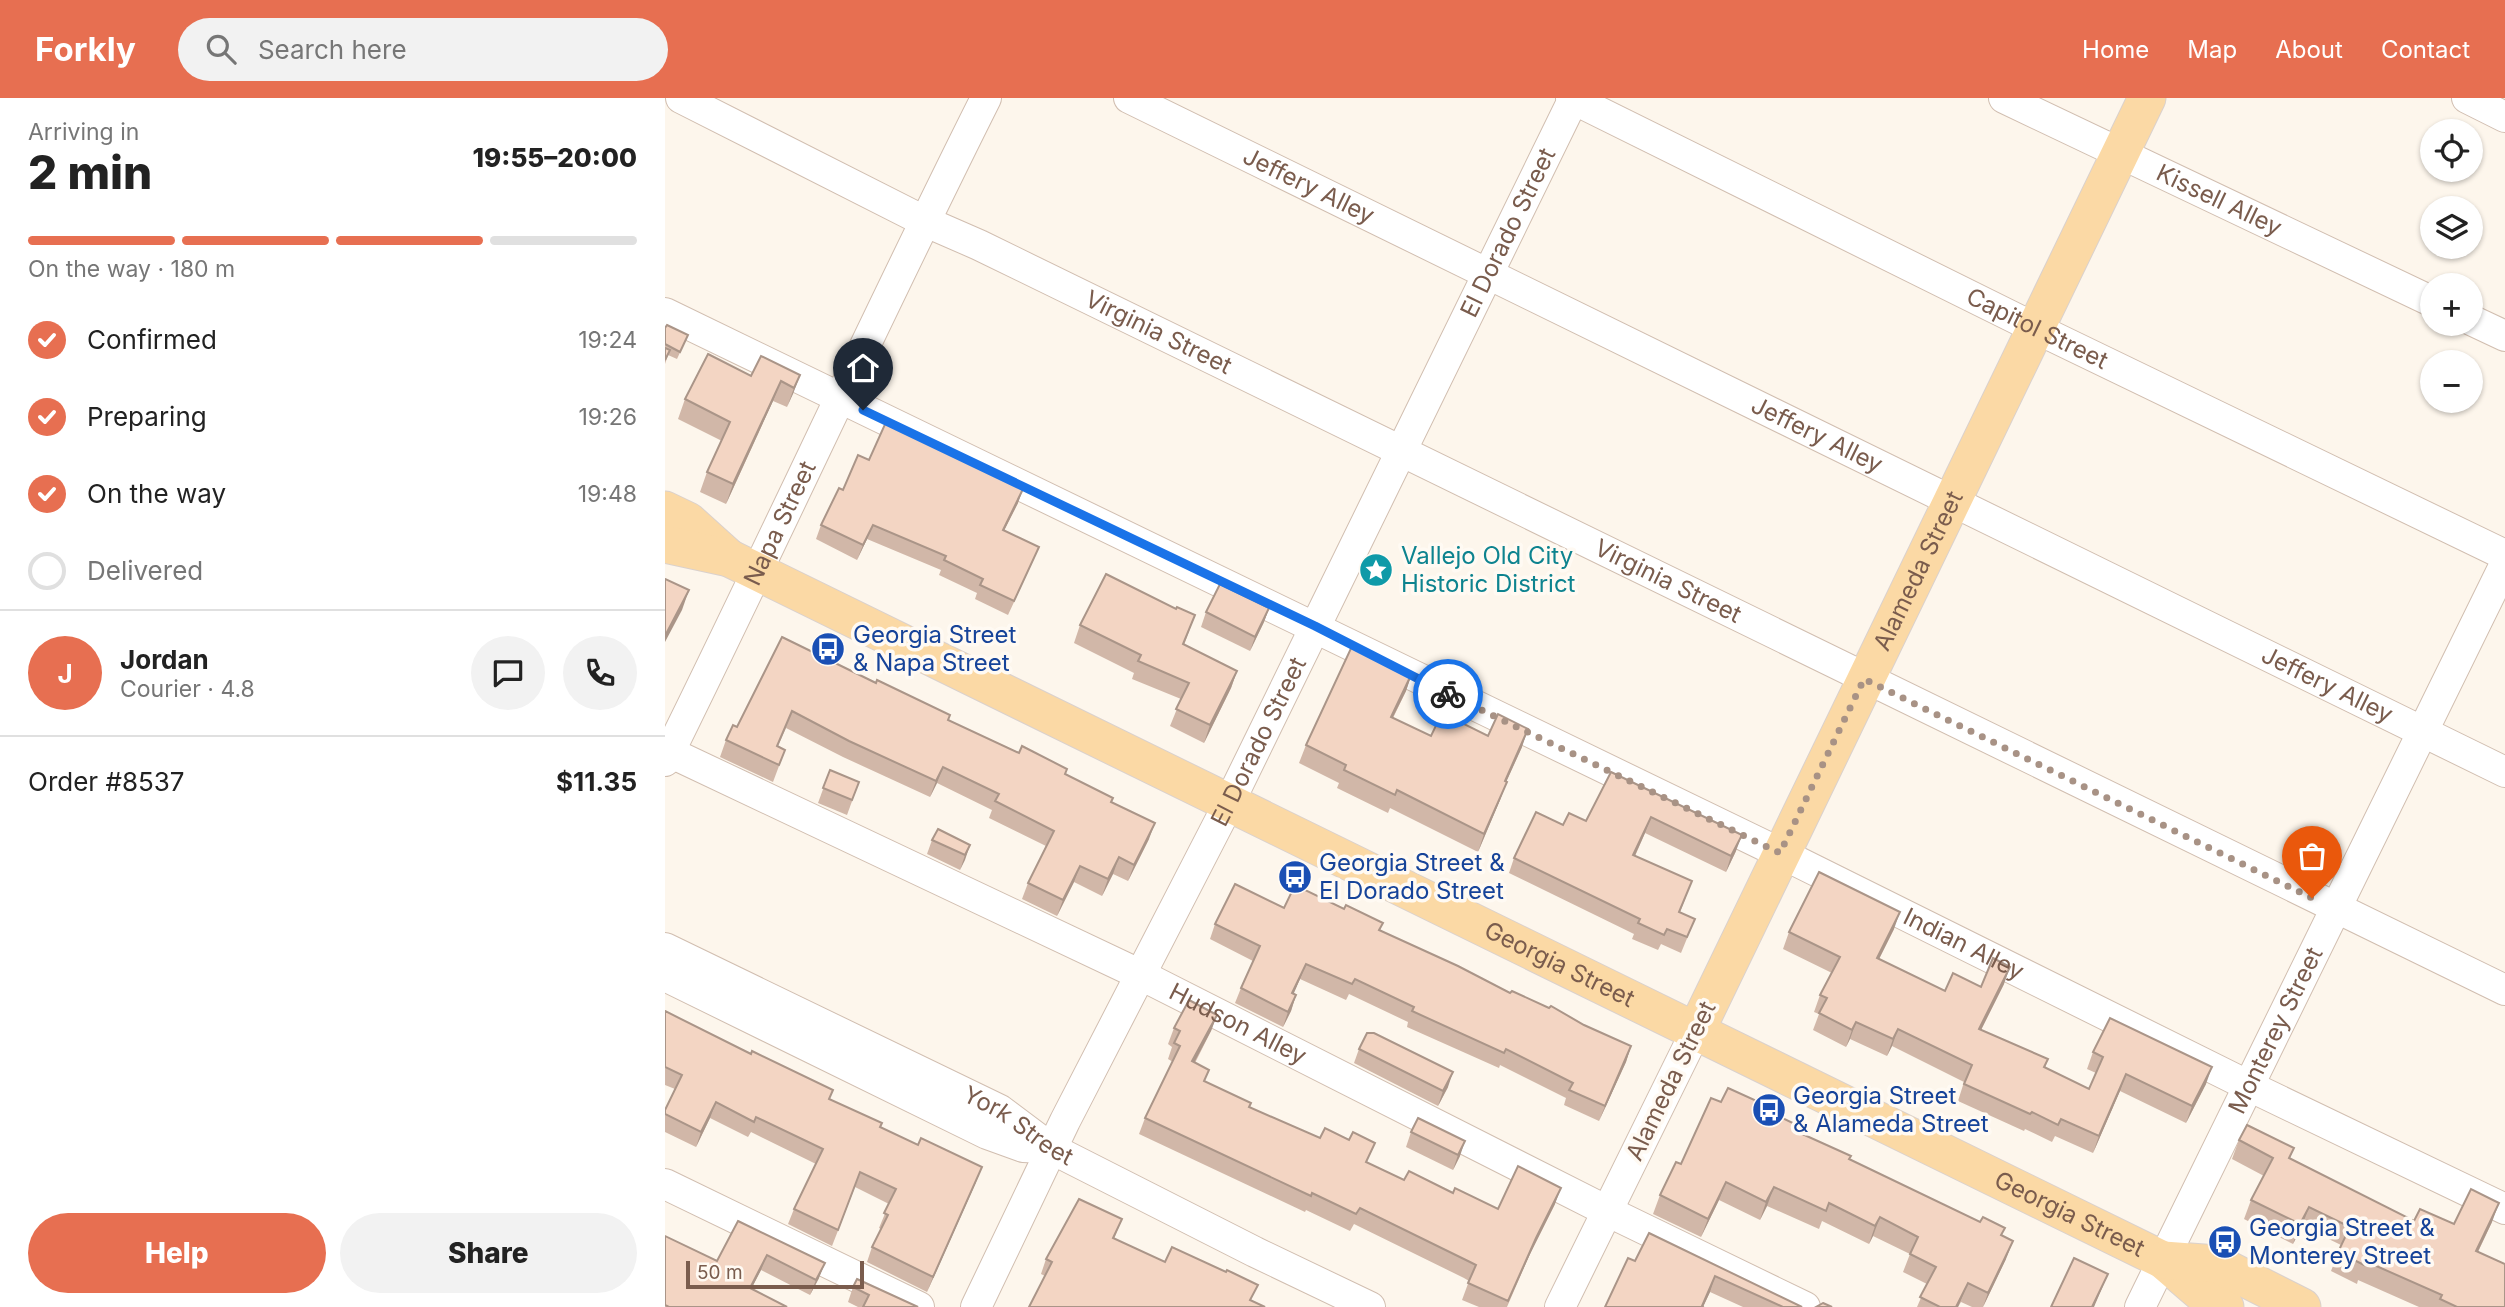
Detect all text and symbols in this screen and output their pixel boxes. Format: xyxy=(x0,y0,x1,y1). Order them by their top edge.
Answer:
search box xyxy=(178,18,668,81)
text: Forkly xyxy=(35,29,136,69)
icon: search xyxy=(202,30,240,68)
text: Search here xyxy=(258,34,407,65)
text: Home xyxy=(2082,35,2149,64)
text: Map xyxy=(2187,35,2237,64)
text: About xyxy=(2275,35,2343,64)
text: Contact xyxy=(2381,35,2470,64)
text: Arriving in xyxy=(28,118,139,146)
map controls xyxy=(2420,119,2483,413)
button: locate xyxy=(2420,119,2483,182)
street label: Jeffery Alley xyxy=(1238,141,1379,230)
text: 19:55–20:00 xyxy=(473,142,637,173)
street label: El Dorado Street xyxy=(1454,143,1561,322)
text: 2 min xyxy=(28,144,152,200)
street label: Kissell Alley xyxy=(2152,158,2286,242)
button: layers xyxy=(2420,196,2483,259)
text: On the way · 180 m xyxy=(28,255,235,283)
button: + xyxy=(2420,273,2483,336)
street label: Capitol Street xyxy=(1962,281,2113,375)
street label: Virginia Street xyxy=(1081,284,1237,380)
icon: check xyxy=(28,321,66,359)
text: Confirmed xyxy=(87,324,217,355)
text: 19:24 xyxy=(578,326,637,354)
pin xyxy=(833,338,893,410)
icon: home xyxy=(844,349,882,387)
button: − xyxy=(2420,350,2483,413)
street label: Jeffery Alley xyxy=(1747,390,1888,479)
icon: check xyxy=(28,398,66,436)
text: Preparing xyxy=(87,401,207,432)
text: 19:26 xyxy=(578,403,637,431)
street label: Napa Street xyxy=(738,456,822,590)
icon: check xyxy=(28,475,66,513)
text: On the way xyxy=(87,478,226,509)
text: 19:48 xyxy=(578,480,637,508)
street label: Alameda Street xyxy=(1867,486,1969,655)
street label: Virginia Street xyxy=(1590,533,1746,629)
place label: Vallejo Old City Historic District xyxy=(1401,541,1576,598)
place icon: Vallejo Old City Historic District xyxy=(1357,551,1395,589)
text: Delivered xyxy=(87,555,203,586)
place label: Georgia Street & Napa Street xyxy=(853,620,1017,677)
bus stop icon: Georgia Street & Napa Street xyxy=(809,630,847,668)
button: chat xyxy=(471,636,545,710)
button: phone xyxy=(563,636,637,710)
street label: Jeffery Alley xyxy=(2257,640,2398,729)
text: Jordan xyxy=(120,644,209,675)
street label: El Dorado Street xyxy=(1204,652,1312,831)
text: J xyxy=(57,658,73,689)
courier xyxy=(1413,659,1483,729)
text: Courier · 4.8 xyxy=(120,675,255,703)
icon: bike xyxy=(1429,675,1467,713)
text: Order #8537 xyxy=(28,766,185,797)
text: $11.35 xyxy=(556,766,637,797)
pin xyxy=(2282,826,2342,898)
icon: bag xyxy=(2293,837,2331,875)
place label: Georgia Street & El Dorado Street xyxy=(1319,848,1505,905)
bus stop icon: Georgia Street & El Dorado Street xyxy=(1276,858,1314,896)
street label: Indian Alley xyxy=(1899,902,2029,986)
street label: Georgia Street xyxy=(1480,915,1639,1013)
street label: Monterey Street xyxy=(2222,942,2329,1118)
street label: Hudson Alley xyxy=(1165,977,1311,1070)
street label: Alameda Street xyxy=(1619,996,1722,1165)
street label: York Street xyxy=(959,1079,1078,1171)
place label: Georgia Street & Alameda Street xyxy=(1793,1081,1989,1138)
bus stop icon: Georgia Street & Alameda Street xyxy=(1750,1091,1788,1129)
street label: Georgia Street xyxy=(1990,1165,2150,1263)
button: Help xyxy=(28,1213,326,1293)
button: Share xyxy=(340,1213,637,1293)
place label: Georgia Street & Monterey Street xyxy=(2249,1213,2435,1270)
bus stop icon: Georgia Street & Monterey Street xyxy=(2206,1223,2244,1261)
scale bar xyxy=(686,1258,865,1290)
text: 50 m xyxy=(697,1261,743,1284)

